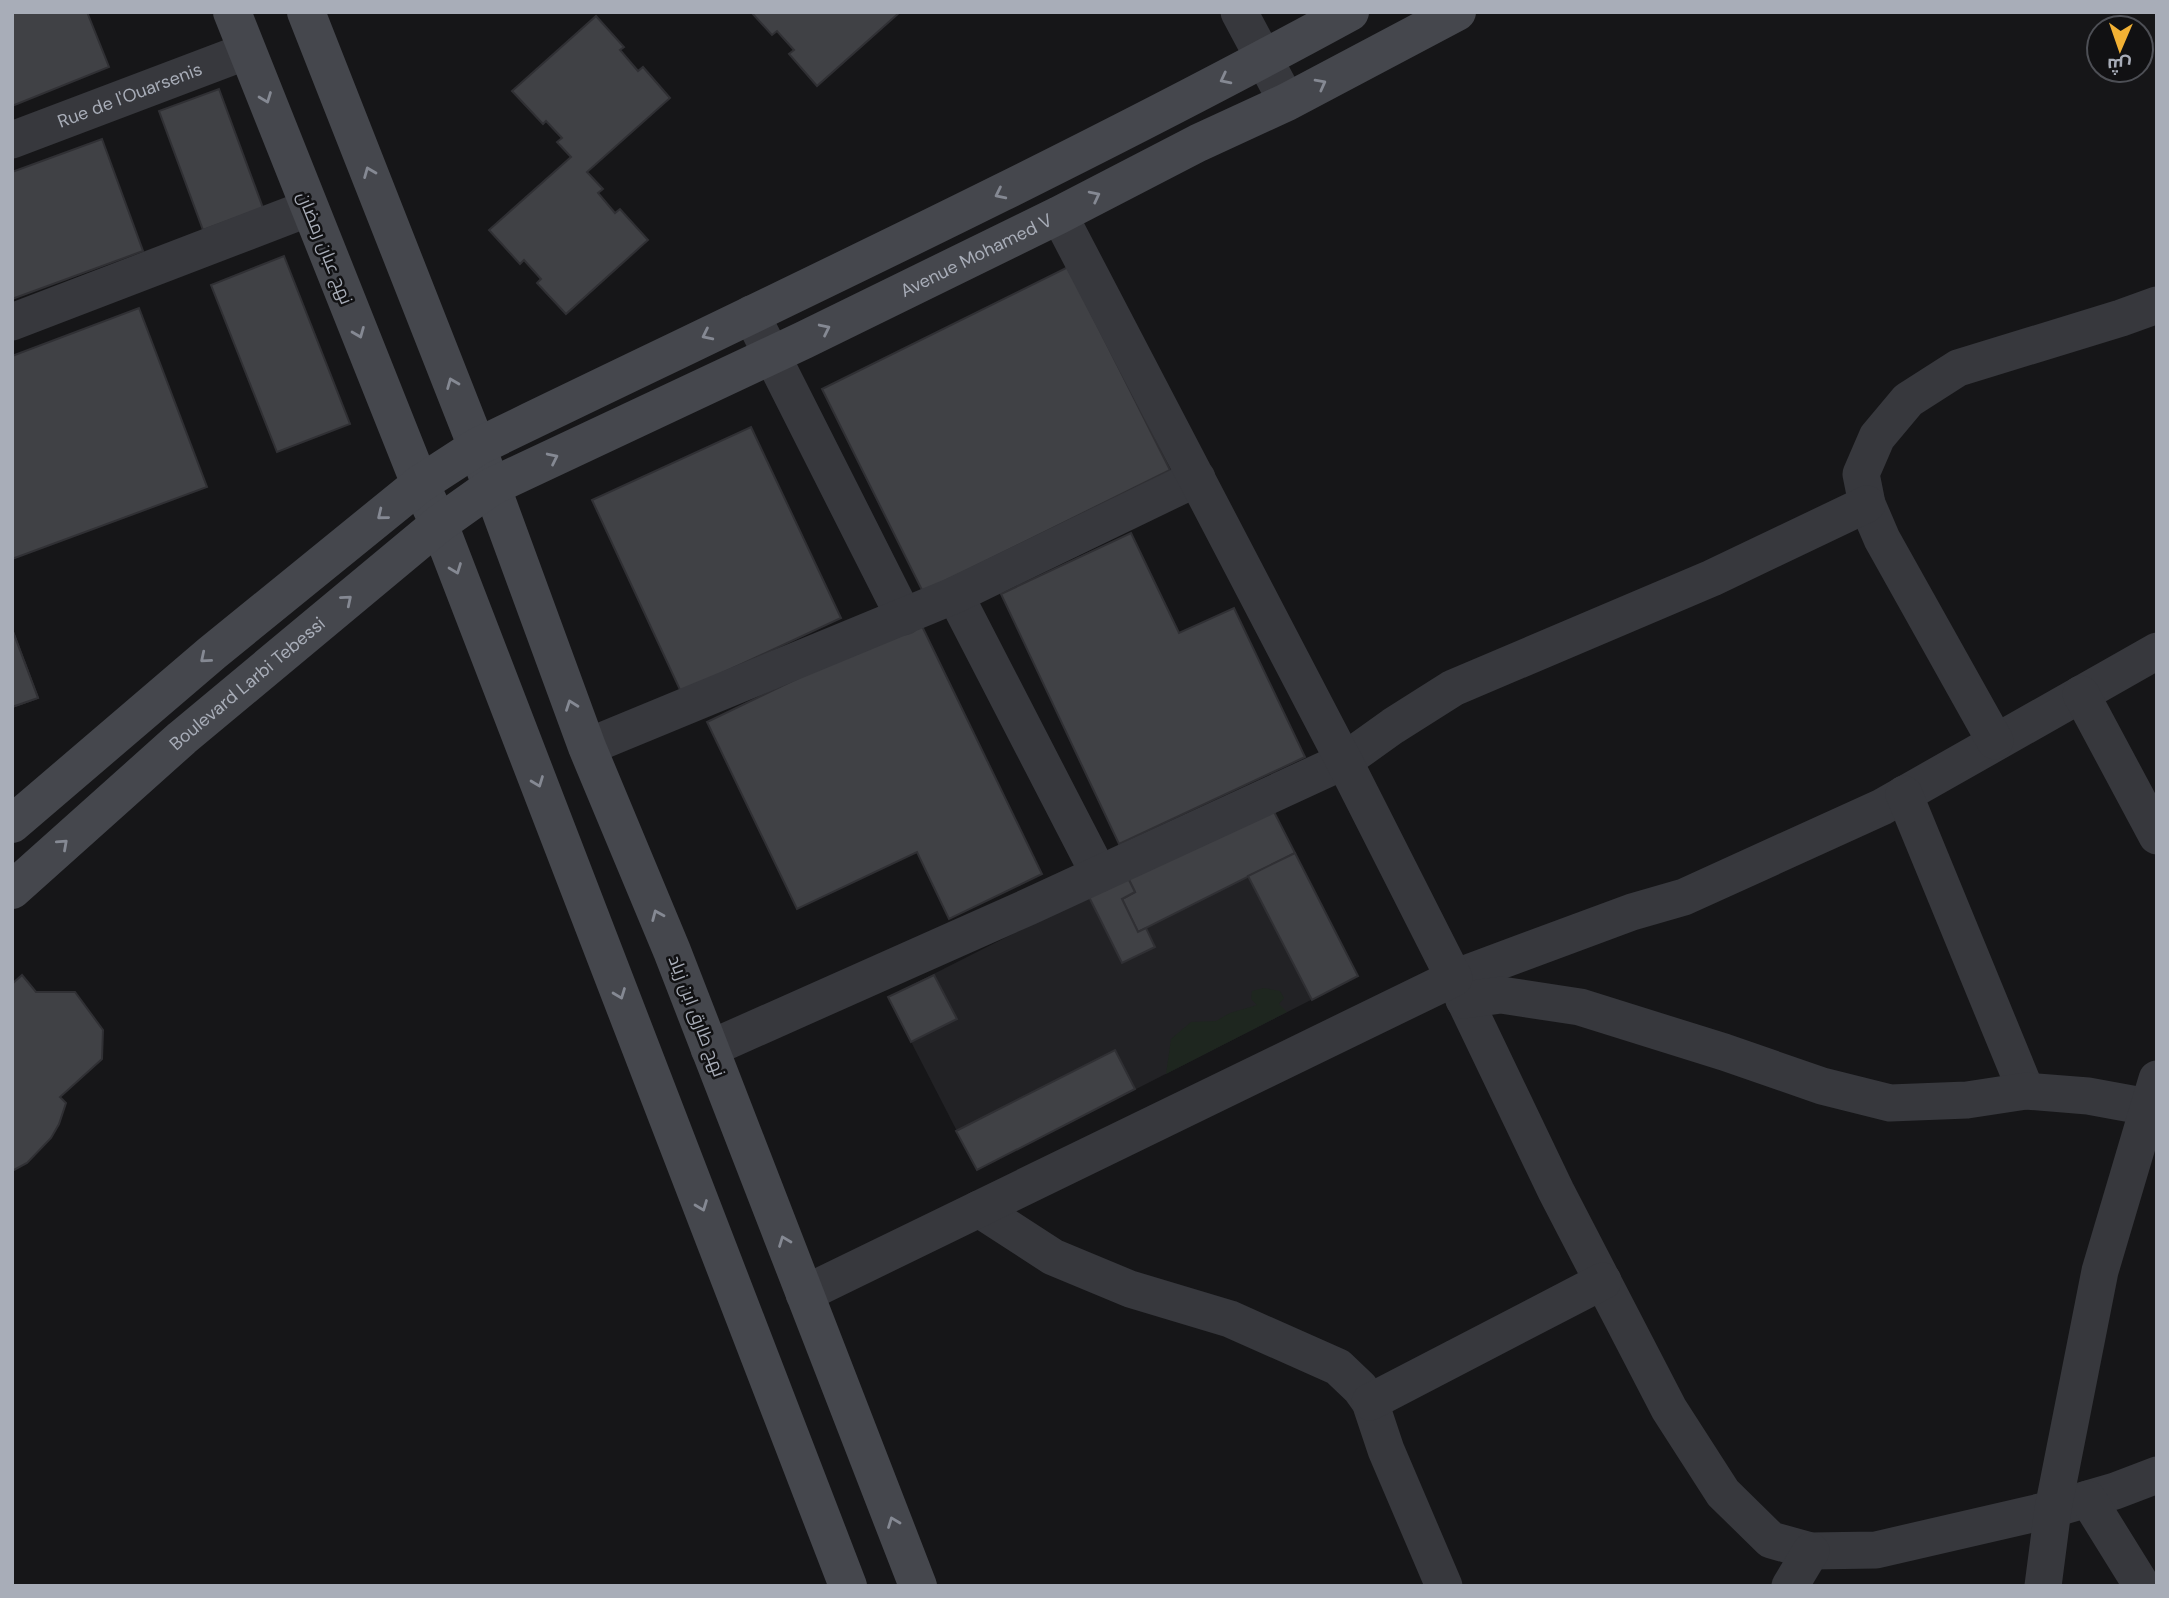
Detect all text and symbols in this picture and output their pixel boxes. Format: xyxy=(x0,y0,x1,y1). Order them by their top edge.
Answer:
north arrow xyxy=(2085,14,2155,84)
text: ش xyxy=(2107,53,2132,78)
street label: Rue de l'Ouarsenis xyxy=(54,57,206,134)
one-way arrow xyxy=(1220,71,1232,85)
one-way arrow xyxy=(1313,79,1326,92)
one-way arrow xyxy=(257,92,271,104)
one-way arrow xyxy=(363,166,377,178)
one-way arrow xyxy=(995,186,1007,200)
street label: نهج عبان رمضان xyxy=(291,188,359,308)
one-way arrow xyxy=(1088,191,1100,205)
street label: Avenue Mohamed V xyxy=(896,208,1056,303)
one-way arrow xyxy=(818,324,830,338)
one-way arrow xyxy=(350,326,364,338)
one-way arrow xyxy=(702,327,714,341)
one-way arrow xyxy=(447,378,461,390)
one-way arrow xyxy=(546,452,558,466)
one-way arrow xyxy=(378,506,390,519)
one-way arrow xyxy=(448,563,462,575)
one-way arrow xyxy=(339,596,352,608)
street label: Boulevard Larbi Tebessi xyxy=(164,612,330,756)
one-way arrow xyxy=(201,650,214,662)
one-way arrow xyxy=(566,699,580,711)
one-way arrow xyxy=(530,775,544,787)
one-way arrow xyxy=(55,840,68,852)
one-way arrow xyxy=(652,910,666,922)
street label: نهج طارق ابن زياد xyxy=(663,952,731,1080)
one-way arrow xyxy=(612,987,626,1000)
one-way arrow xyxy=(693,1200,707,1212)
one-way arrow xyxy=(779,1236,793,1248)
one-way arrow xyxy=(887,1517,901,1529)

